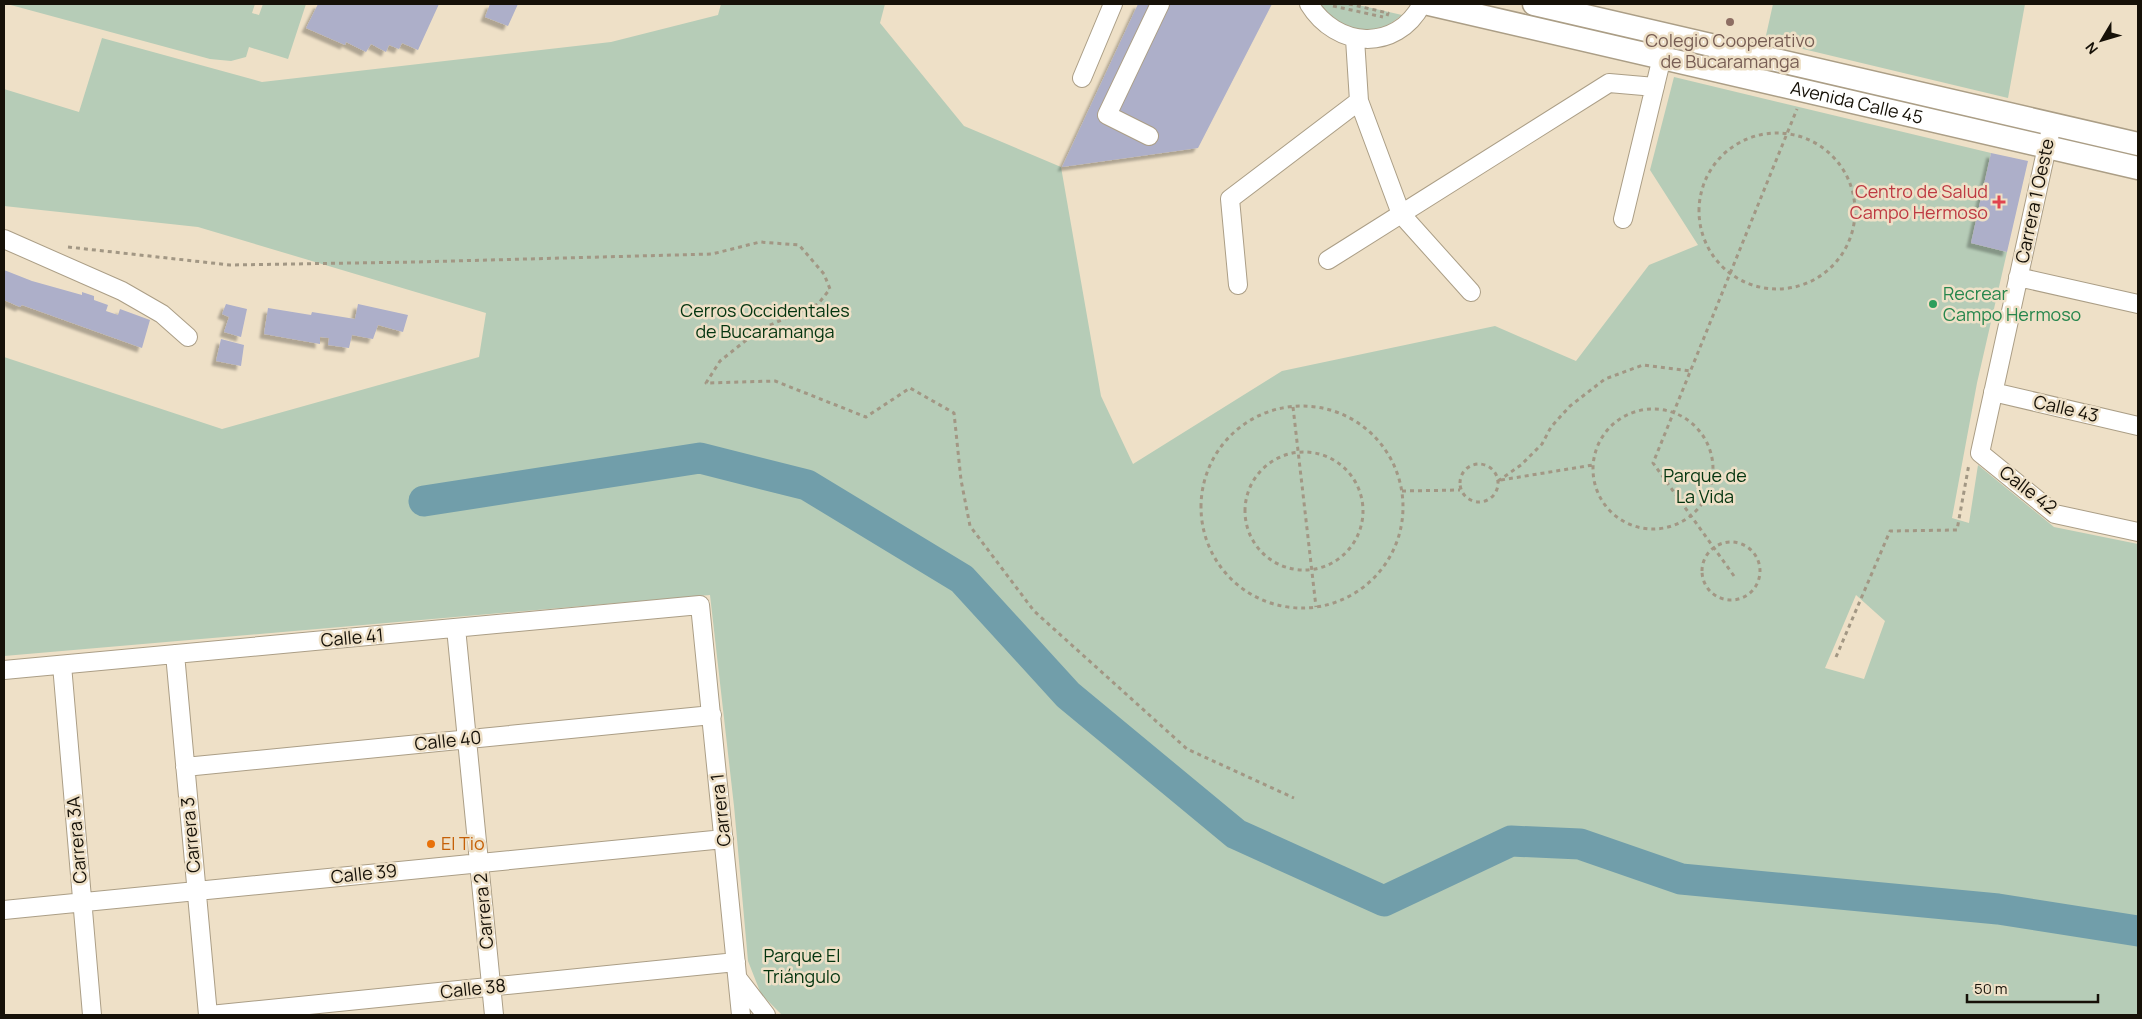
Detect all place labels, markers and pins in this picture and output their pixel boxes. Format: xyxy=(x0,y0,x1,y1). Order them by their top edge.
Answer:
marker: Colegio Cooperativo de Bucaramanga xyxy=(1724,16,1736,28)
place label: Colegio Cooperativo de Bucaramanga xyxy=(1645,28,1815,73)
place label: Centro de Salud Campo Hermoso xyxy=(1850,179,1988,224)
marker: Centro de Salud Campo Hermoso xyxy=(1992,195,2006,209)
place label: Recrear Campo Hermoso xyxy=(1943,281,2081,326)
marker: Recrear Campo Hermoso xyxy=(1927,298,1939,310)
place label: El Tio xyxy=(441,831,485,855)
marker: El Tio xyxy=(425,838,437,850)

